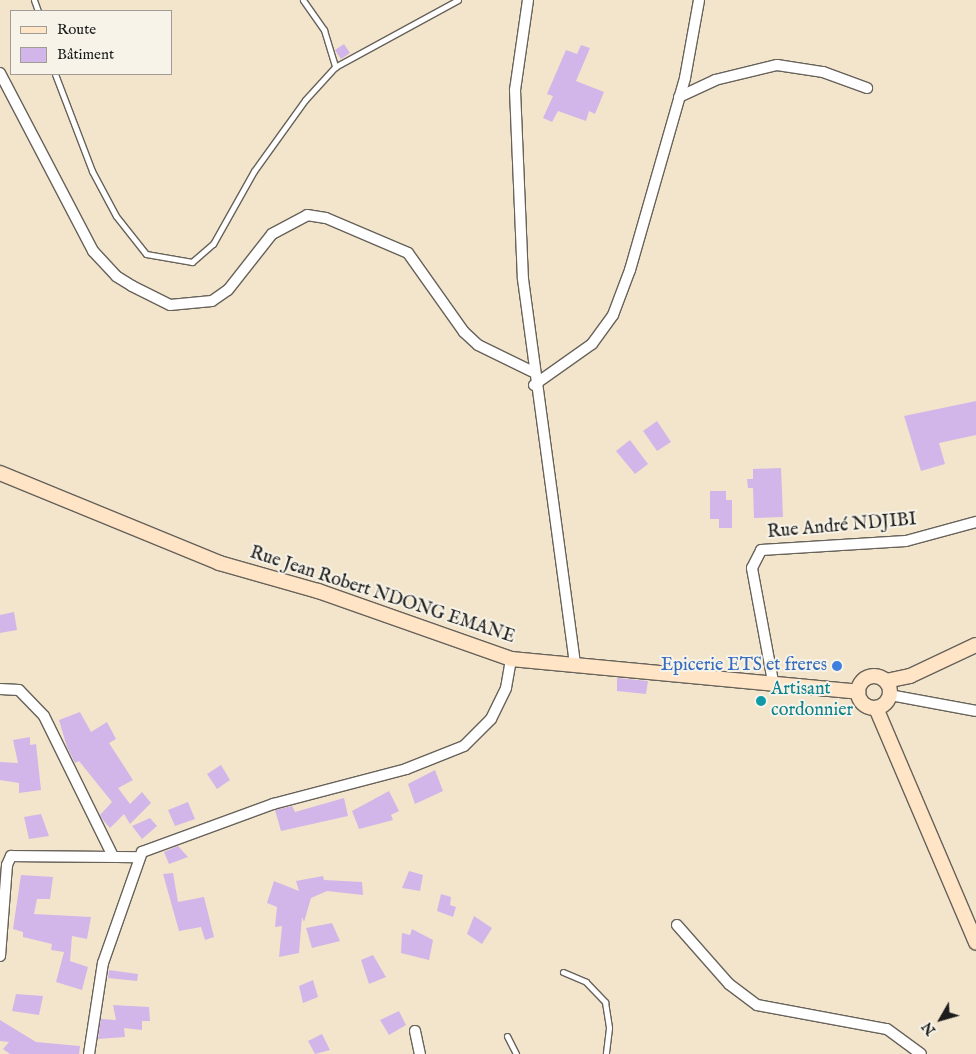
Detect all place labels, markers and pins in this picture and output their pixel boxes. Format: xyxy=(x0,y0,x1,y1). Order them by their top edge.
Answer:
place label: Epicerie ETS et freres xyxy=(661,655,827,677)
marker: Epicerie ETS et freres xyxy=(831,660,843,672)
place label: Artisant cordonnier xyxy=(771,680,853,722)
marker: Artisant cordonnier xyxy=(755,695,767,707)

